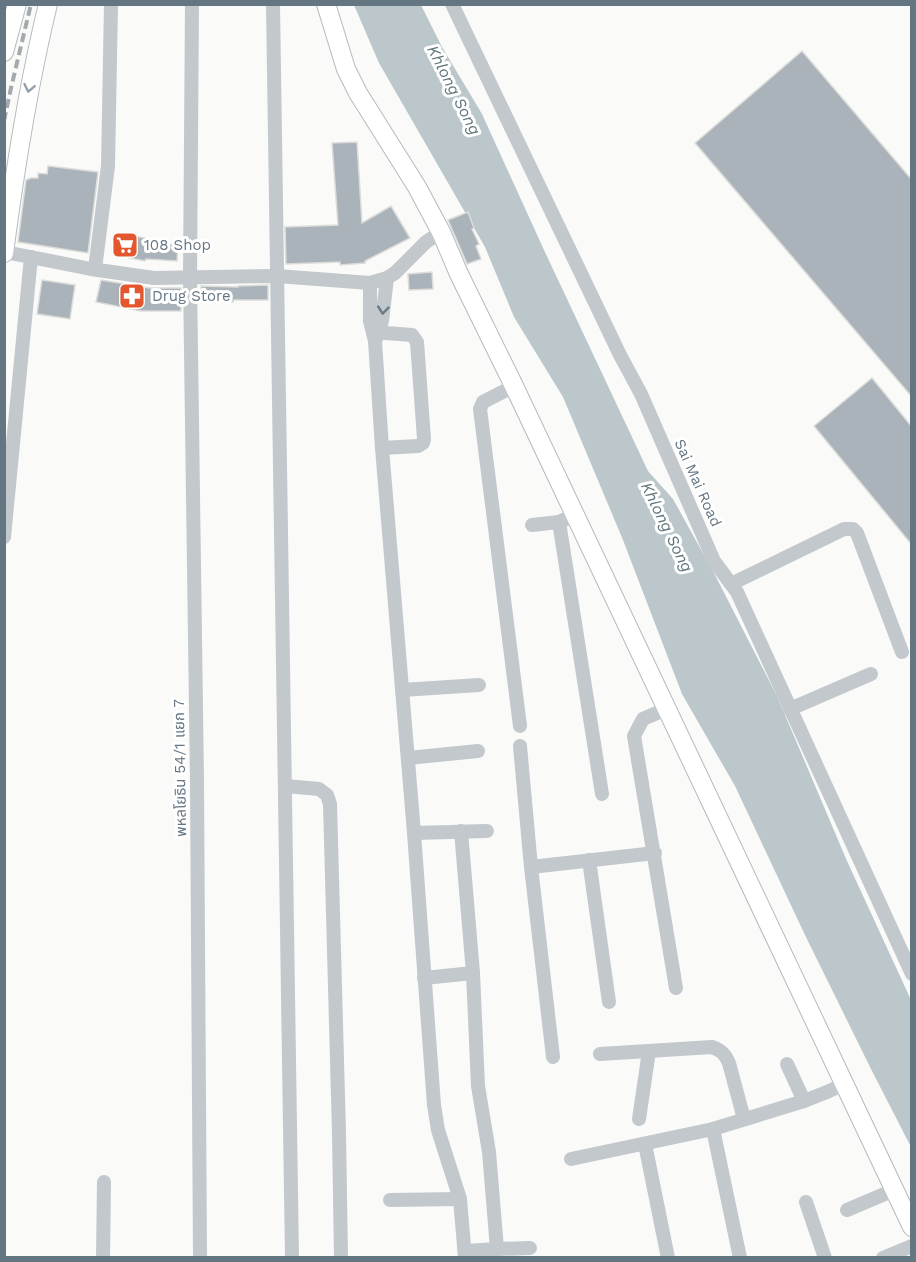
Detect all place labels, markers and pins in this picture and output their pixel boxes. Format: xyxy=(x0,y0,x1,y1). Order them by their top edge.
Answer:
supermarket icon: 108 Shop xyxy=(110,230,140,260)
place label: 108 Shop xyxy=(144,236,211,254)
pharmacy icon: Drug Store xyxy=(117,281,147,311)
place label: Drug Store xyxy=(152,287,231,305)

